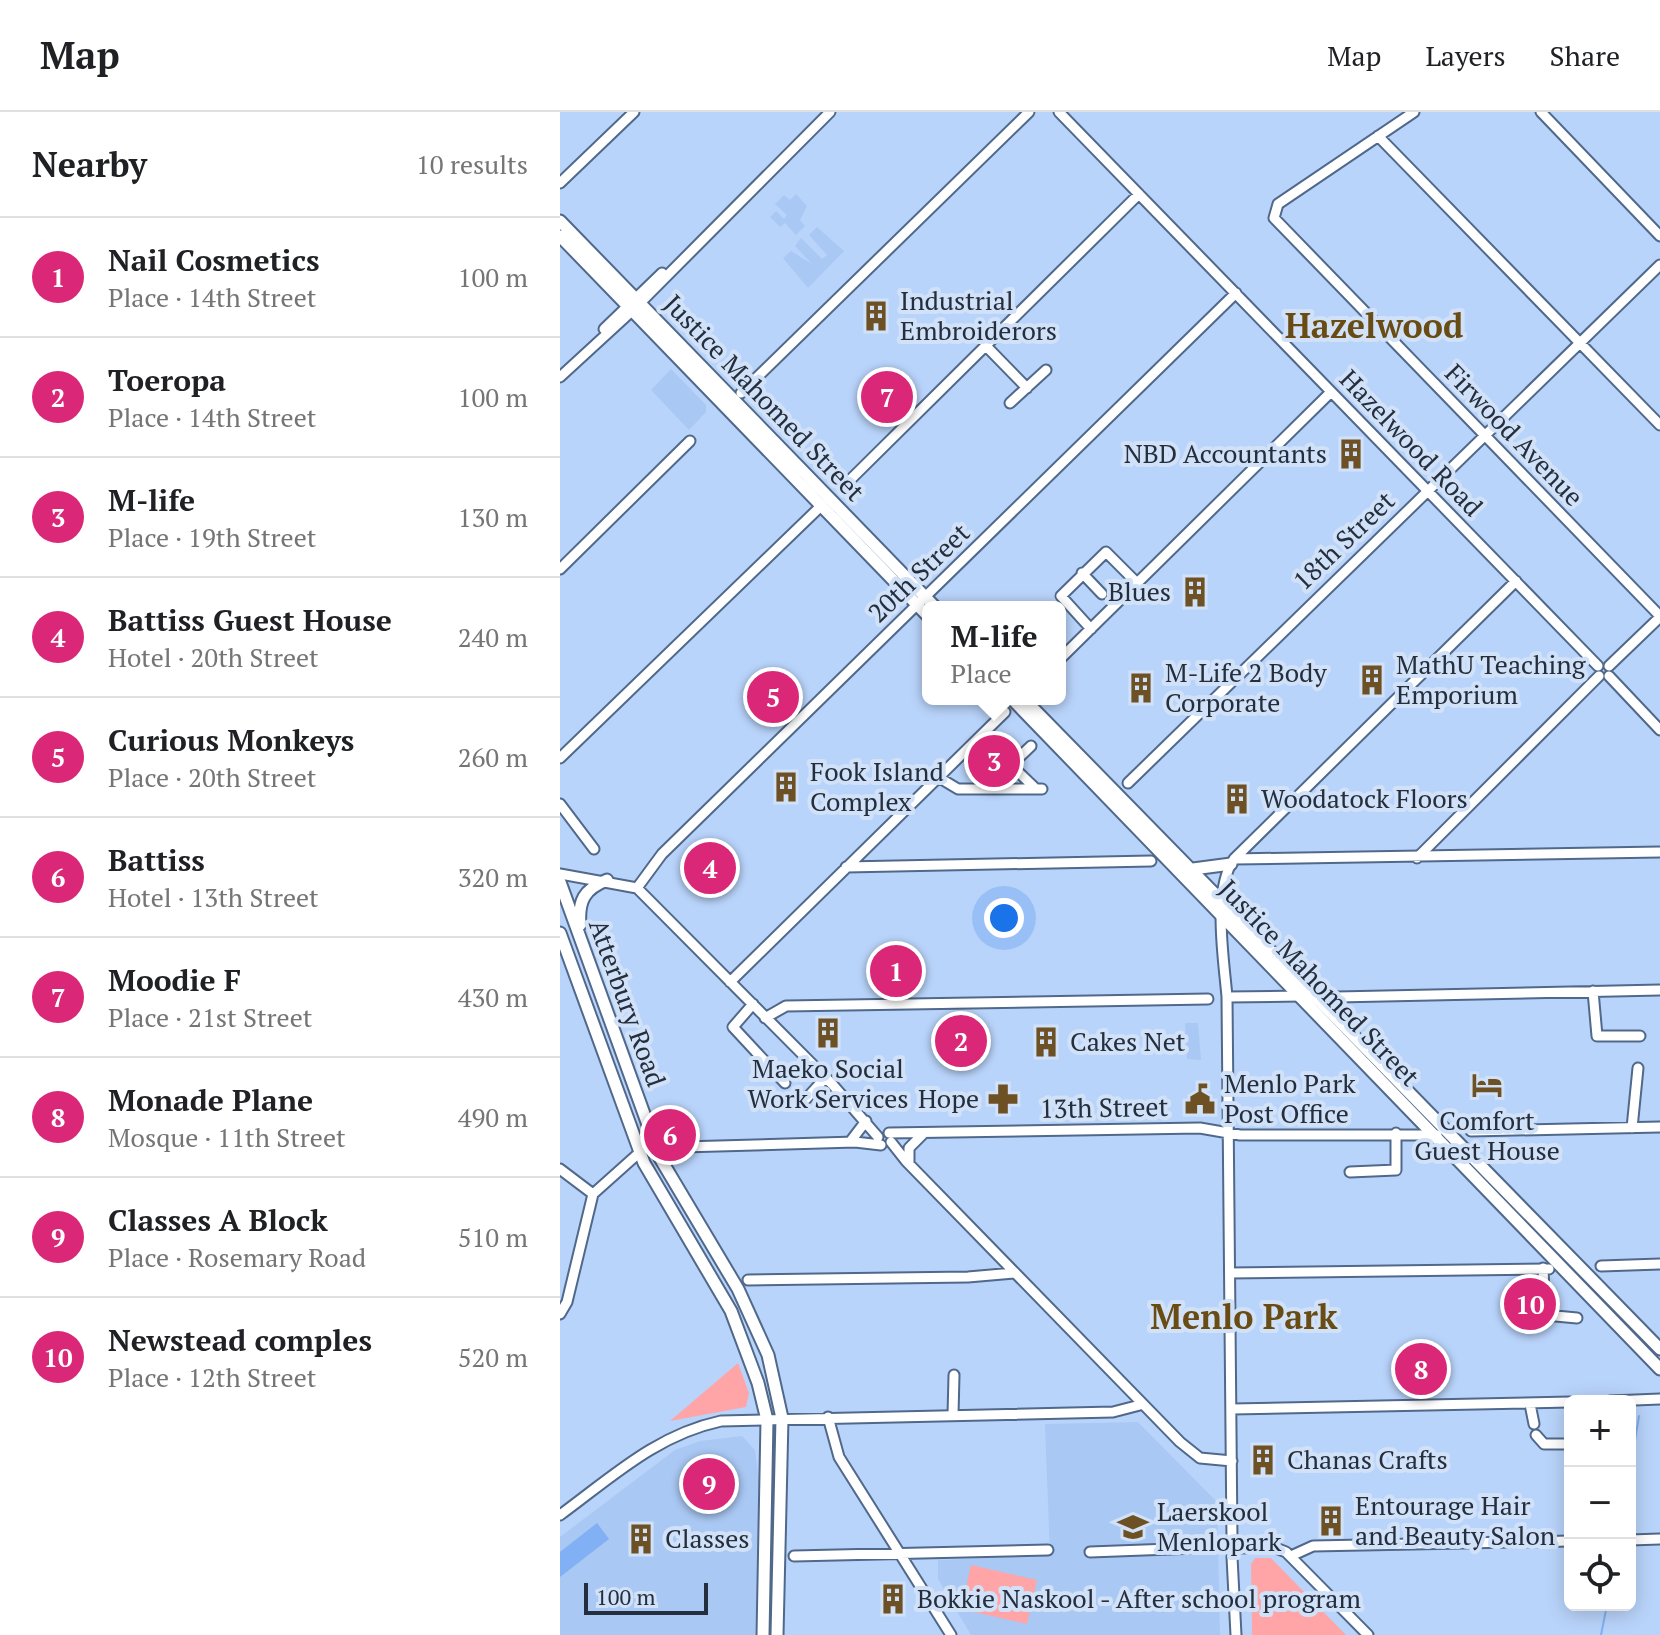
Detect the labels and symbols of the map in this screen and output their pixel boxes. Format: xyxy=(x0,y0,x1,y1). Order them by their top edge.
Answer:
place label: Industrial Embroiderors xyxy=(900,283,1057,347)
street label: Justice Mahomed Street xyxy=(657,287,873,508)
building icon: Industrial Embroiderors xyxy=(859,299,893,333)
district label: Hazelwood xyxy=(1285,303,1463,348)
street label: Firwood Avenue xyxy=(1438,356,1591,513)
street label: Hazelwood Road xyxy=(1333,362,1490,523)
pin: 7 xyxy=(861,367,913,427)
place label: NBD Accountants xyxy=(1124,436,1327,470)
building icon: NBD Accountants xyxy=(1334,437,1368,471)
street label: 18th Street xyxy=(1285,483,1402,597)
street label: 20th Street xyxy=(860,515,977,629)
place label: Blues xyxy=(1108,574,1171,608)
building icon: Blues xyxy=(1178,575,1212,609)
place label: MathU Teaching Emporium xyxy=(1396,647,1586,711)
place label: M-Life 2 Body Corporate xyxy=(1165,655,1327,719)
building icon: MathU Teaching Emporium xyxy=(1355,663,1389,697)
pin: 5 xyxy=(747,667,799,727)
building icon: M-Life 2 Body Corporate xyxy=(1124,671,1158,705)
pin: 3 xyxy=(968,731,1020,791)
place label: Fook Island Complex xyxy=(810,754,944,818)
building icon: Fook Island Complex xyxy=(769,770,803,804)
place label: Woodatock Floors xyxy=(1261,781,1468,815)
building icon: Woodatock Floors xyxy=(1220,782,1254,816)
pin: 4 xyxy=(684,838,736,898)
street label: Justice Mahomed Street xyxy=(1212,872,1428,1093)
your location xyxy=(984,898,1024,938)
street label: Atterbury Road xyxy=(582,914,674,1091)
pin: 1 xyxy=(870,941,922,1001)
pin: 2 xyxy=(935,1011,987,1071)
building icon: Maeko Social Work Services xyxy=(811,1016,845,1050)
place label: Cakes Net xyxy=(1070,1024,1186,1058)
building icon: Cakes Net xyxy=(1029,1025,1063,1059)
place label: Maeko Social Work Services xyxy=(747,1051,909,1115)
place label: Menlo Park Post Office xyxy=(1224,1066,1356,1130)
hotel icon: Comfort Guest House xyxy=(1470,1068,1504,1102)
place label: Hope xyxy=(918,1081,979,1115)
pharmacy icon: Hope xyxy=(986,1082,1020,1116)
public building icon: Menlo Park Post Office xyxy=(1183,1082,1217,1116)
street label: 13th Street xyxy=(1040,1089,1169,1125)
place label: Comfort Guest House xyxy=(1414,1103,1560,1167)
pin: 6 xyxy=(644,1105,696,1165)
pin: 10 xyxy=(1504,1274,1556,1334)
district label: Menlo Park xyxy=(1150,1294,1338,1339)
pin: 8 xyxy=(1395,1339,1447,1399)
place label: Chanas Crafts xyxy=(1287,1442,1448,1476)
building icon: Chanas Crafts xyxy=(1246,1443,1280,1477)
pin: 9 xyxy=(683,1454,735,1514)
place label: Entourage Hair and Beauty Salon xyxy=(1355,1488,1555,1552)
place label: Laerskool Menlopark xyxy=(1157,1494,1282,1558)
building icon: Entourage Hair and Beauty Salon xyxy=(1314,1504,1348,1538)
school or university icon: Laerskool Menlopark xyxy=(1116,1510,1150,1544)
place label: Classes xyxy=(665,1521,750,1555)
building icon: Classes xyxy=(624,1522,658,1556)
scale bar xyxy=(584,1579,708,1615)
place label: Bokkie Naskool - After school program xyxy=(917,1581,1361,1615)
building icon: Bokkie Naskool - After school program xyxy=(876,1582,910,1616)

